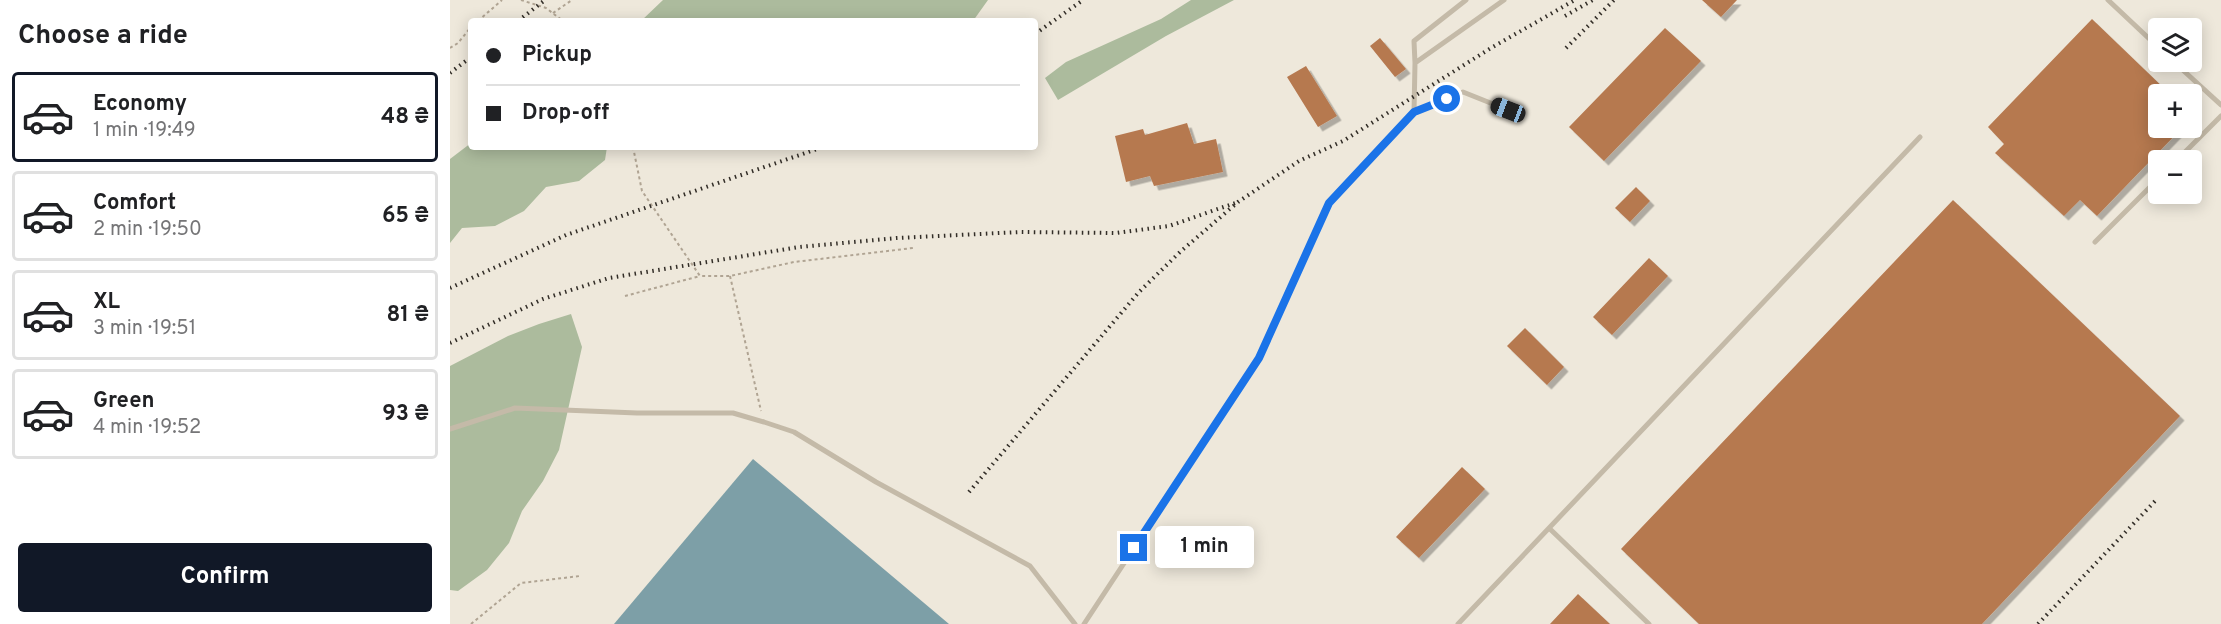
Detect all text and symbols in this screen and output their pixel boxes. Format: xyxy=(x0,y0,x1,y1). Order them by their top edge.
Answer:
map controls xyxy=(2148,18,2202,204)
button: layers xyxy=(2148,18,2202,72)
text: Choose a ride xyxy=(18,19,188,53)
text: Pickup xyxy=(522,42,592,69)
button: + xyxy=(2148,84,2202,138)
route start xyxy=(1433,85,1460,112)
icon: car xyxy=(21,90,75,144)
text: Economy xyxy=(93,91,187,118)
car xyxy=(1488,95,1528,125)
text: Drop-off xyxy=(522,100,609,127)
text: 48 ₴ xyxy=(381,104,429,131)
text: 1 min · 19:49 xyxy=(93,118,196,144)
button: − xyxy=(2148,150,2202,204)
icon: car xyxy=(21,189,75,243)
text: Comfort xyxy=(93,190,176,217)
text: 65 ₴ xyxy=(382,203,429,230)
text: 2 min · 19:50 xyxy=(93,217,202,243)
icon: car xyxy=(21,288,75,342)
text: XL xyxy=(93,289,120,316)
text: 81 ₴ xyxy=(386,302,429,329)
text: 3 min · 19:51 xyxy=(93,316,196,342)
icon: car xyxy=(21,387,75,441)
text: Green xyxy=(93,388,155,415)
text: 93 ₴ xyxy=(382,401,429,428)
text: 4 min · 19:52 xyxy=(93,415,201,441)
callout: 1 min xyxy=(1155,527,1254,569)
route end xyxy=(1120,534,1147,561)
text: 1 min xyxy=(1180,534,1229,560)
button: Confirm xyxy=(18,543,432,612)

